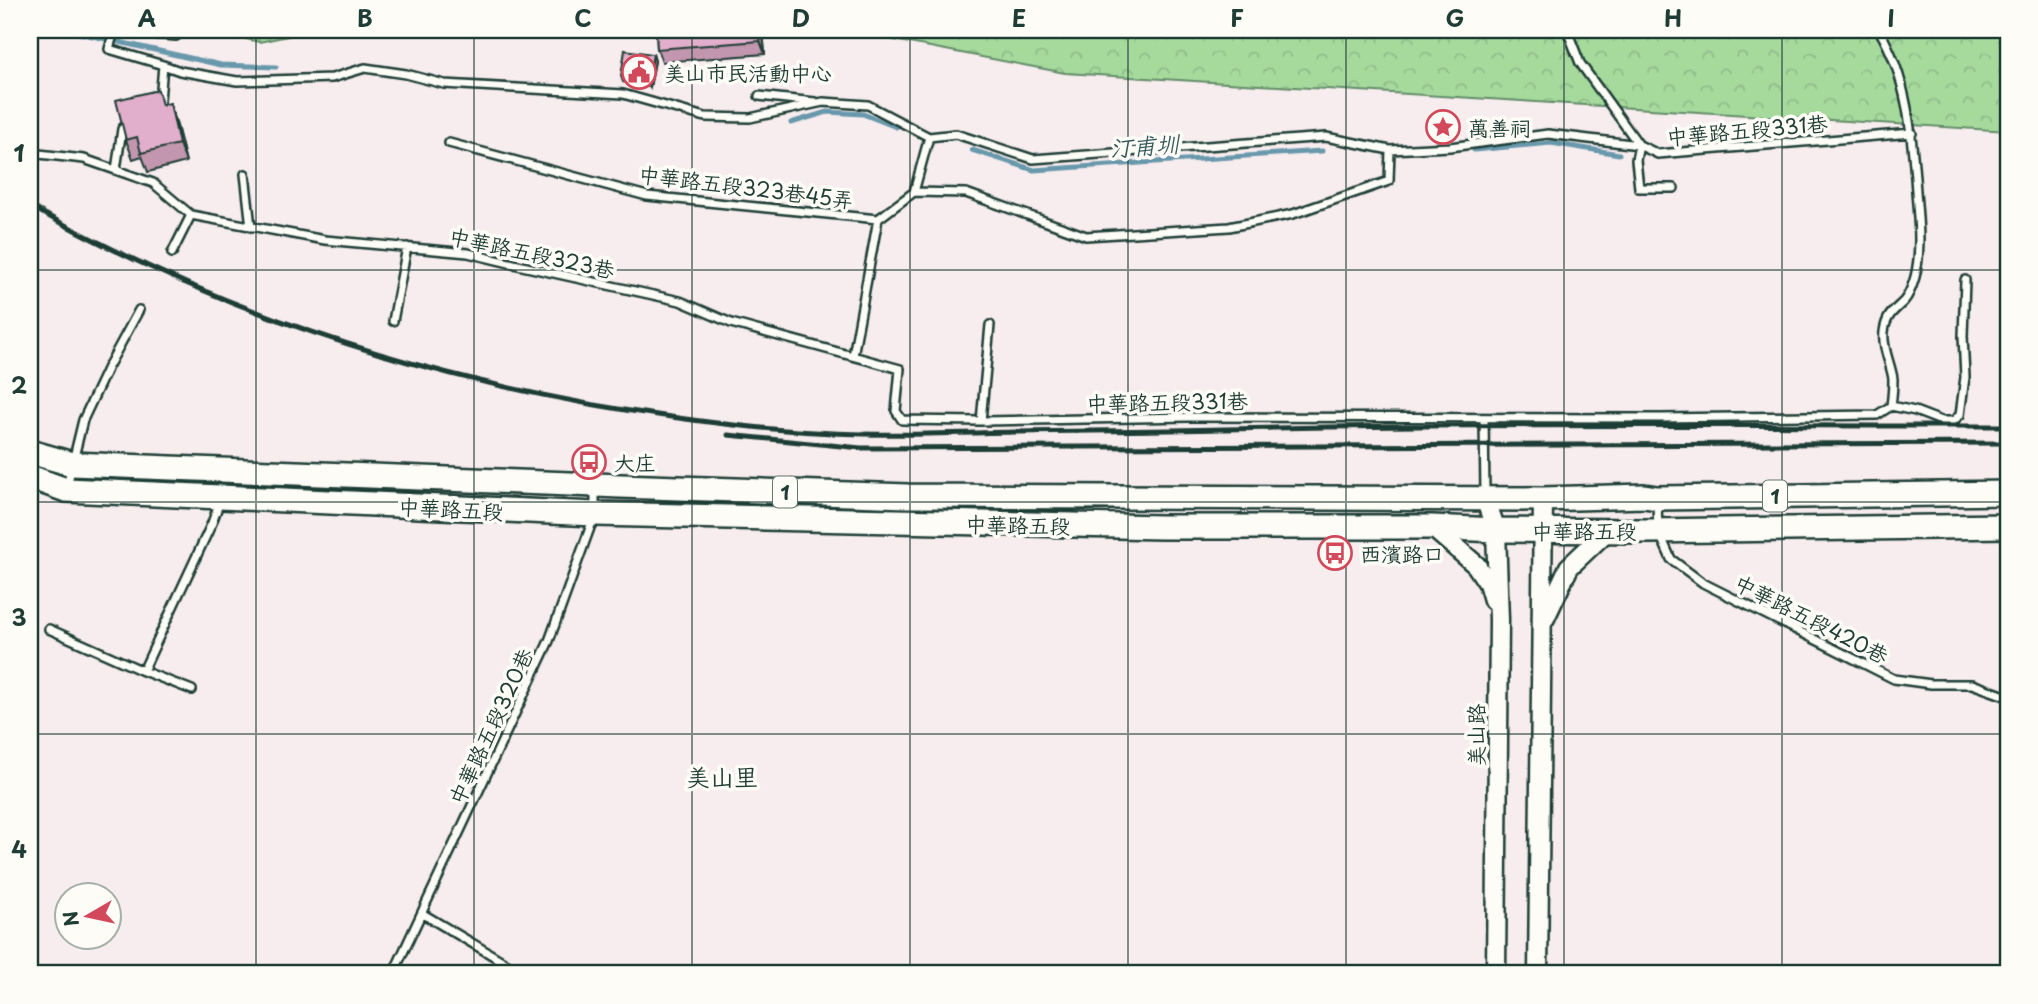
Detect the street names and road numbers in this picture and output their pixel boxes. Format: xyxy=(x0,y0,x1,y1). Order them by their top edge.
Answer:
street label: 中華路五段331巷 xyxy=(1665,106,1829,152)
street label: 中華路五段323巷45弄 xyxy=(637,157,855,215)
street label: 中華路五段323巷 xyxy=(446,219,618,285)
street label: 中華路五段331巷 xyxy=(1086,384,1248,418)
road number: 1 xyxy=(773,477,797,508)
road number: 1 xyxy=(1763,481,1787,512)
street label: 中華路五段 xyxy=(398,489,504,527)
street label: 中華路五段 xyxy=(965,507,1071,541)
street label: 中華路五段 xyxy=(1532,514,1637,546)
street label: 中華路五段420巷 xyxy=(1729,565,1895,671)
street label: 中華路五段320巷 xyxy=(440,642,540,810)
street label: 美山路 xyxy=(1459,704,1491,767)

